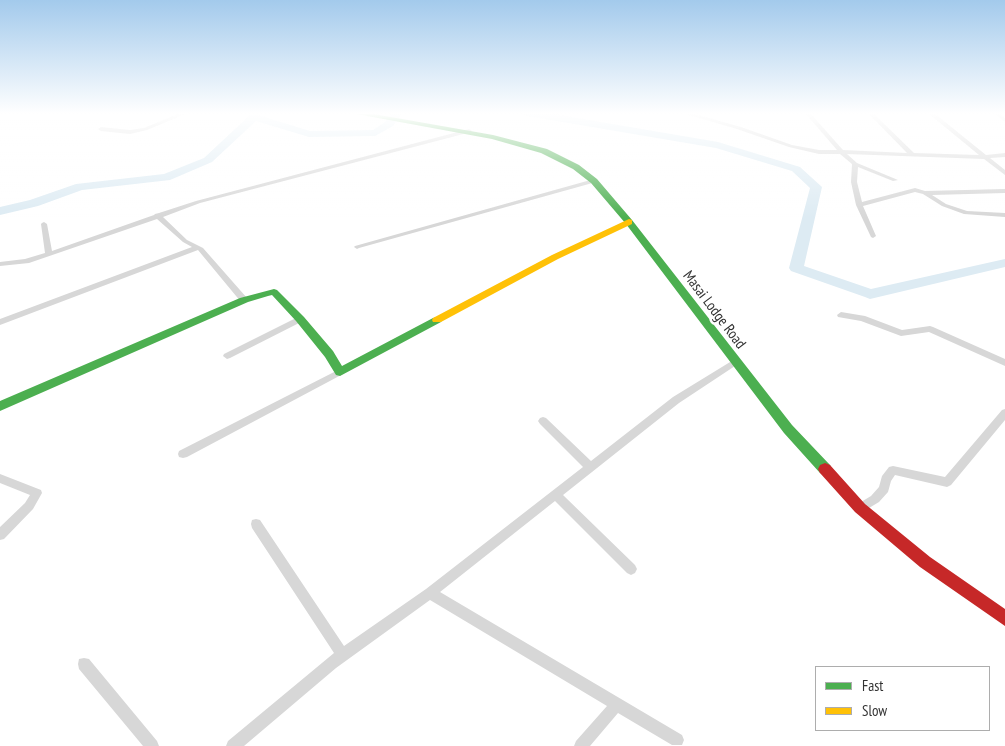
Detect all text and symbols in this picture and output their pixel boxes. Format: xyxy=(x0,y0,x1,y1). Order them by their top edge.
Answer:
street label: Masai Lodge Road xyxy=(679,267,749,353)
legend xyxy=(815,666,990,731)
text: Fast xyxy=(862,676,883,695)
text: Slow xyxy=(862,701,887,720)

